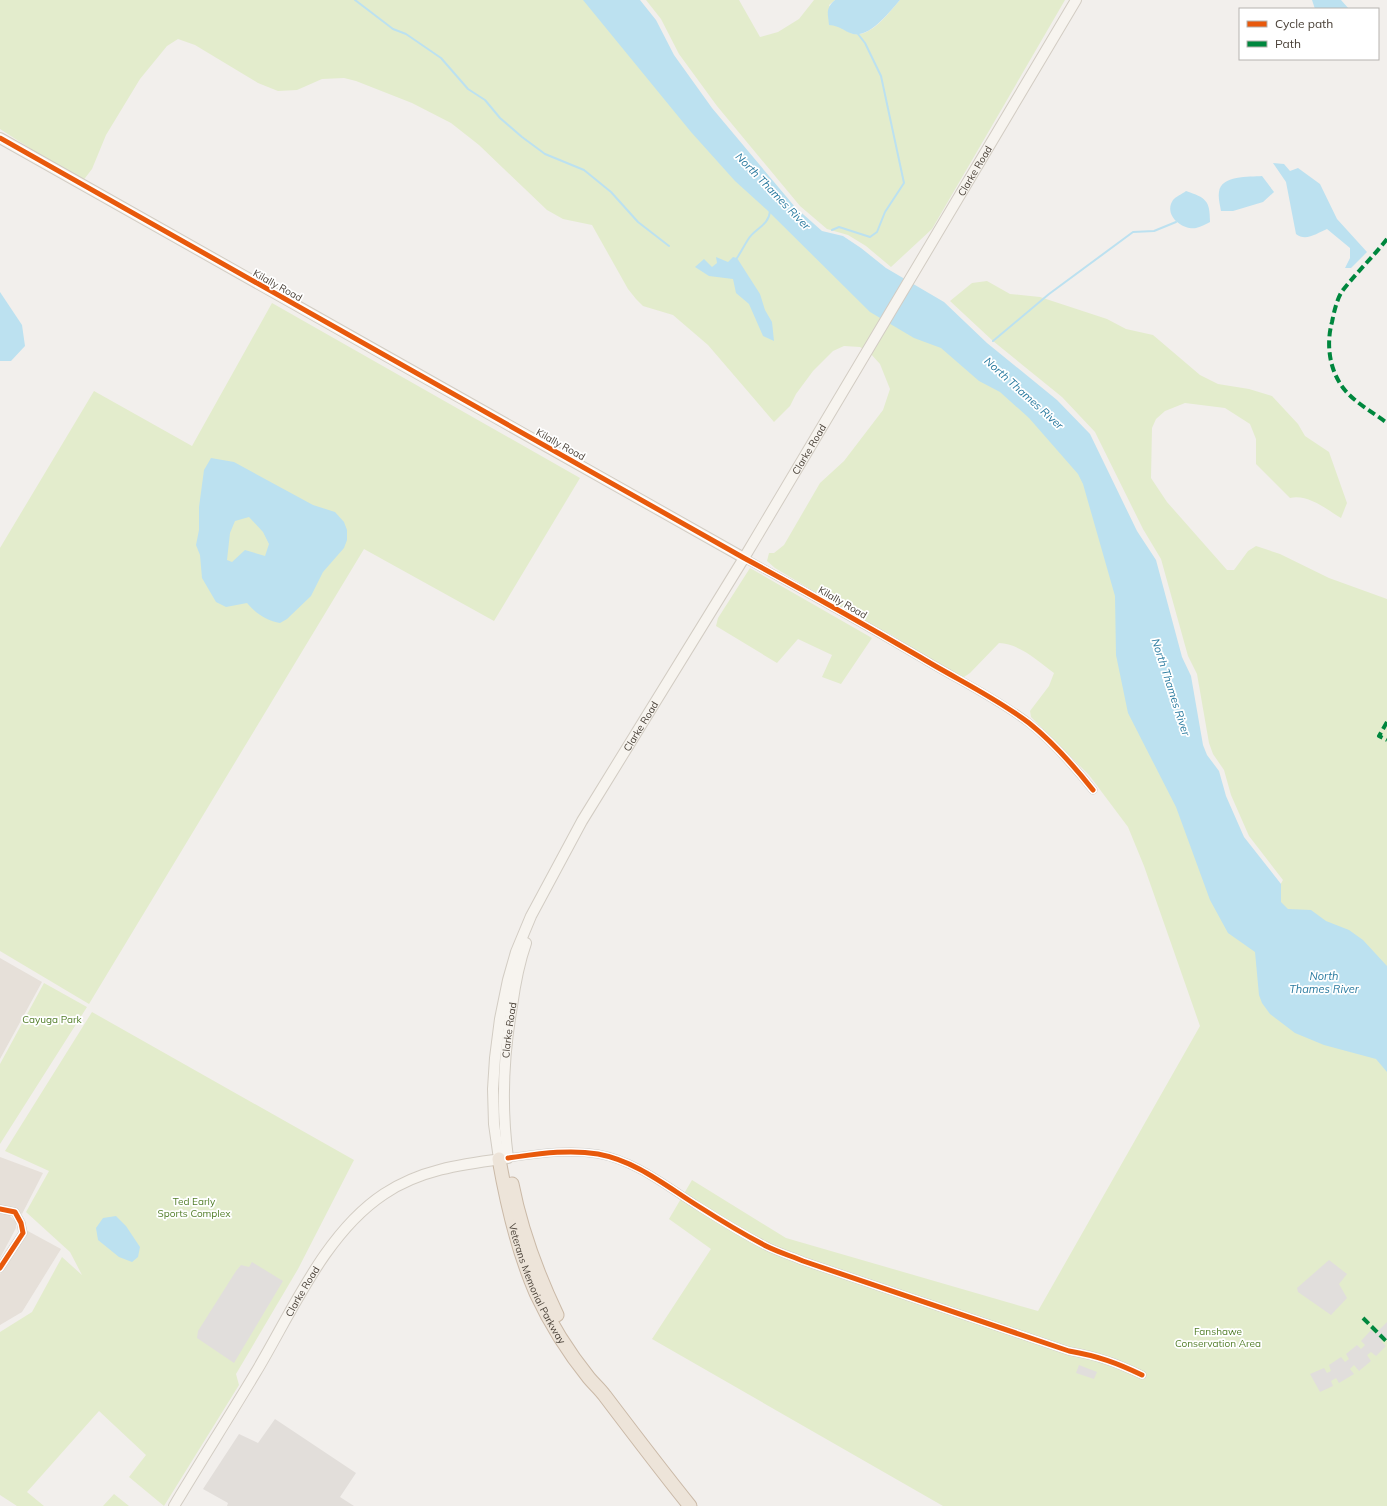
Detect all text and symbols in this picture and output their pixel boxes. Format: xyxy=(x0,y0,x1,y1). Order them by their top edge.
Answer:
legend xyxy=(1239,8,1379,60)
text: Cycle path xyxy=(1275,16,1333,31)
text: Path xyxy=(1275,36,1301,51)
street label: Clarke Road xyxy=(955,143,995,199)
water label: North Thames River xyxy=(733,150,814,233)
street label: Kilally Road xyxy=(251,267,305,304)
water label: North Thames River xyxy=(982,354,1067,433)
street label: Clarke Road xyxy=(789,422,829,477)
street label: Kilally Road xyxy=(534,426,588,463)
street label: Kilally Road xyxy=(816,583,870,622)
water label: North Thames River xyxy=(1149,637,1194,738)
street label: Clarke Road xyxy=(621,699,661,754)
water label: North Thames River xyxy=(1289,969,1360,996)
street label: Clarke Road xyxy=(499,1001,519,1059)
park label: Cayuga Park xyxy=(22,1013,83,1026)
park label: Ted Early Sports Complex xyxy=(157,1195,231,1220)
street label: Veterans Memorial Parkway xyxy=(506,1222,569,1347)
street label: Clarke Road xyxy=(282,1264,322,1319)
park label: Fanshawe Conservation Area xyxy=(1175,1325,1261,1350)

